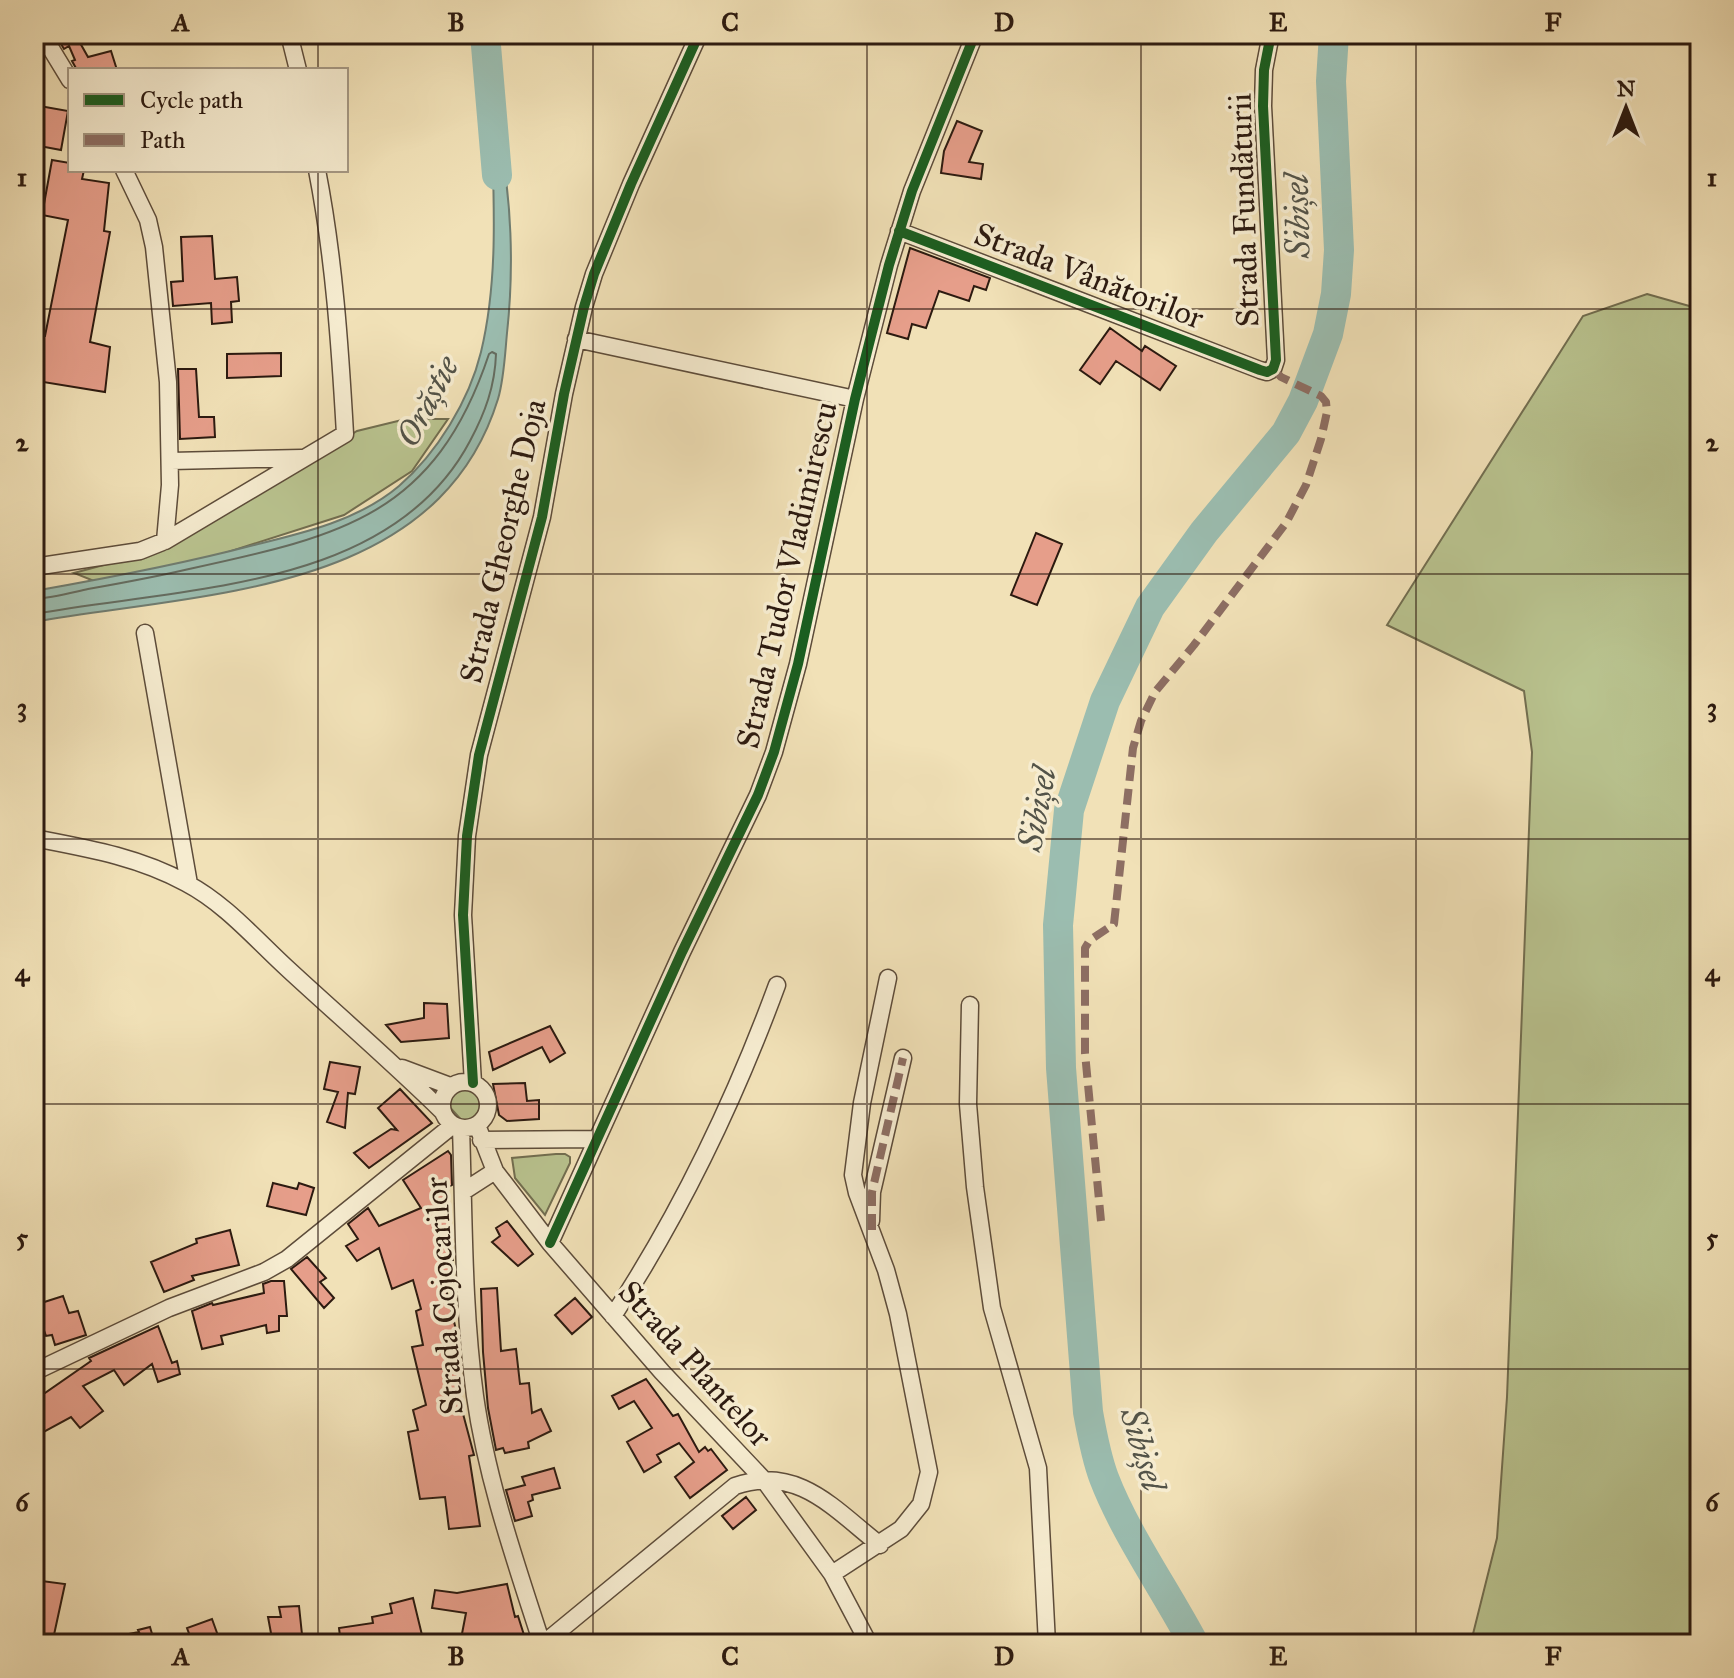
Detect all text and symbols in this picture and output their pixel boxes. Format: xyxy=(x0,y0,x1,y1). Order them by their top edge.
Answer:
text: A xyxy=(170,6,190,38)
text: B xyxy=(447,6,465,38)
text: C xyxy=(721,6,739,38)
text: D xyxy=(994,6,1014,38)
text: E xyxy=(1269,6,1288,38)
text: F xyxy=(1545,6,1562,38)
legend xyxy=(68,68,348,172)
north arrow xyxy=(1586,68,1666,148)
text: N xyxy=(1617,75,1636,102)
text: Cycle path xyxy=(140,85,243,115)
street label: Strada Fundăturii xyxy=(1220,92,1268,328)
text: Path xyxy=(140,125,185,155)
text: 1 xyxy=(17,161,27,193)
text: 1 xyxy=(1707,161,1717,193)
water label: Sibișel xyxy=(1276,171,1318,260)
street label: Strada Vânătorilor xyxy=(969,214,1209,338)
water label: Orăștie xyxy=(386,348,468,453)
street label: Strada Gheorghe Doja xyxy=(451,395,555,687)
street label: Strada Tudor Vladimirescu xyxy=(728,398,846,752)
text: 2 xyxy=(16,426,30,458)
text: 2 xyxy=(1706,426,1720,458)
text: 3 xyxy=(17,691,27,723)
text: 3 xyxy=(1707,691,1717,723)
water label: Sibișel xyxy=(1009,761,1066,855)
text: 4 xyxy=(15,956,31,988)
text: 4 xyxy=(1705,956,1721,988)
street label: Strada Cojocarilor xyxy=(416,1176,472,1416)
text: 5 xyxy=(16,1221,29,1253)
text: 5 xyxy=(1706,1221,1719,1253)
street label: Strada Plantelor xyxy=(610,1273,780,1455)
water label: Sibișel xyxy=(1111,1402,1175,1498)
text: 6 xyxy=(15,1486,30,1518)
text: 6 xyxy=(1705,1486,1720,1518)
text: A xyxy=(170,1640,190,1672)
text: B xyxy=(447,1640,465,1672)
text: C xyxy=(721,1640,739,1672)
text: D xyxy=(994,1640,1014,1672)
text: E xyxy=(1269,1640,1288,1672)
text: F xyxy=(1545,1640,1562,1672)

